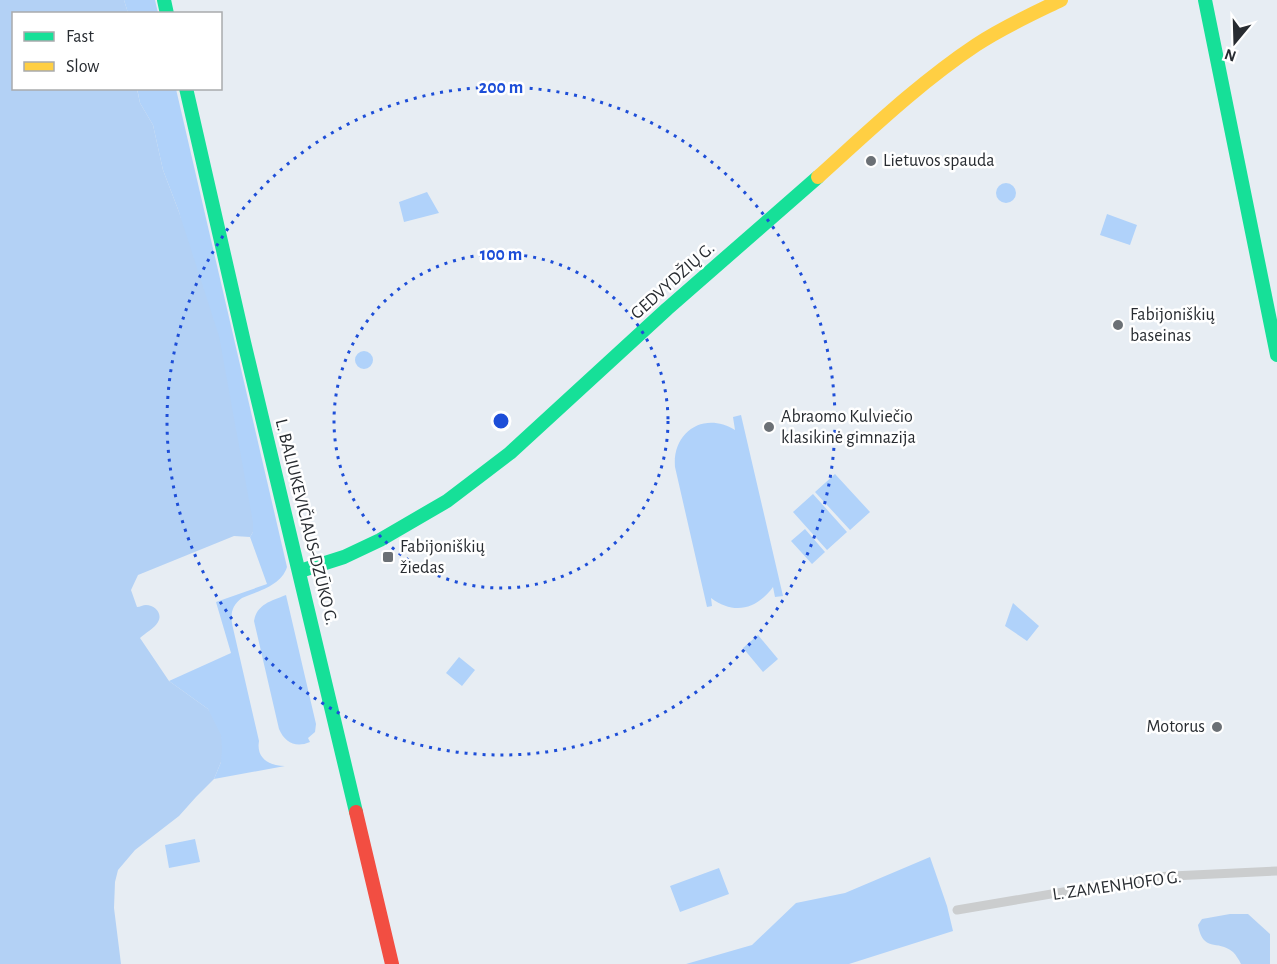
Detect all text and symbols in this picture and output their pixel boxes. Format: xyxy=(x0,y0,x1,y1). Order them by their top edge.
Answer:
legend xyxy=(12,12,222,90)
north arrow xyxy=(1205,12,1265,72)
text: Fast xyxy=(66,28,94,46)
text: N xyxy=(1223,46,1238,65)
text: Slow xyxy=(66,58,99,76)
text: 200 m xyxy=(479,79,523,97)
place label: Lietuvos spauda xyxy=(883,152,995,170)
marker: Lietuvos spauda xyxy=(864,154,878,168)
street label: GEDVYDŽIŲ G. xyxy=(626,237,718,323)
text: 100 m xyxy=(480,246,522,264)
place label: Fabijoniškių baseinas xyxy=(1130,306,1216,345)
marker: Fabijoniškių baseinas xyxy=(1111,318,1125,332)
place label: Abraomo Kulviečio klasikinė gimnazija xyxy=(781,408,916,447)
centre of rings xyxy=(491,411,511,431)
street label: L. BALIUKEVIČIAUS-DZŪKO G. xyxy=(272,416,343,627)
marker: Abraomo Kulviečio klasikinė gimnazija xyxy=(762,420,776,434)
place label: Fabijoniškių žiedas xyxy=(400,538,486,577)
marker: Fabijoniškių žiedas xyxy=(381,550,395,564)
place label: Motorus xyxy=(1147,718,1205,736)
marker: Motorus xyxy=(1210,720,1224,734)
street label: L. ZAMENHOFO G. xyxy=(1051,868,1183,904)

